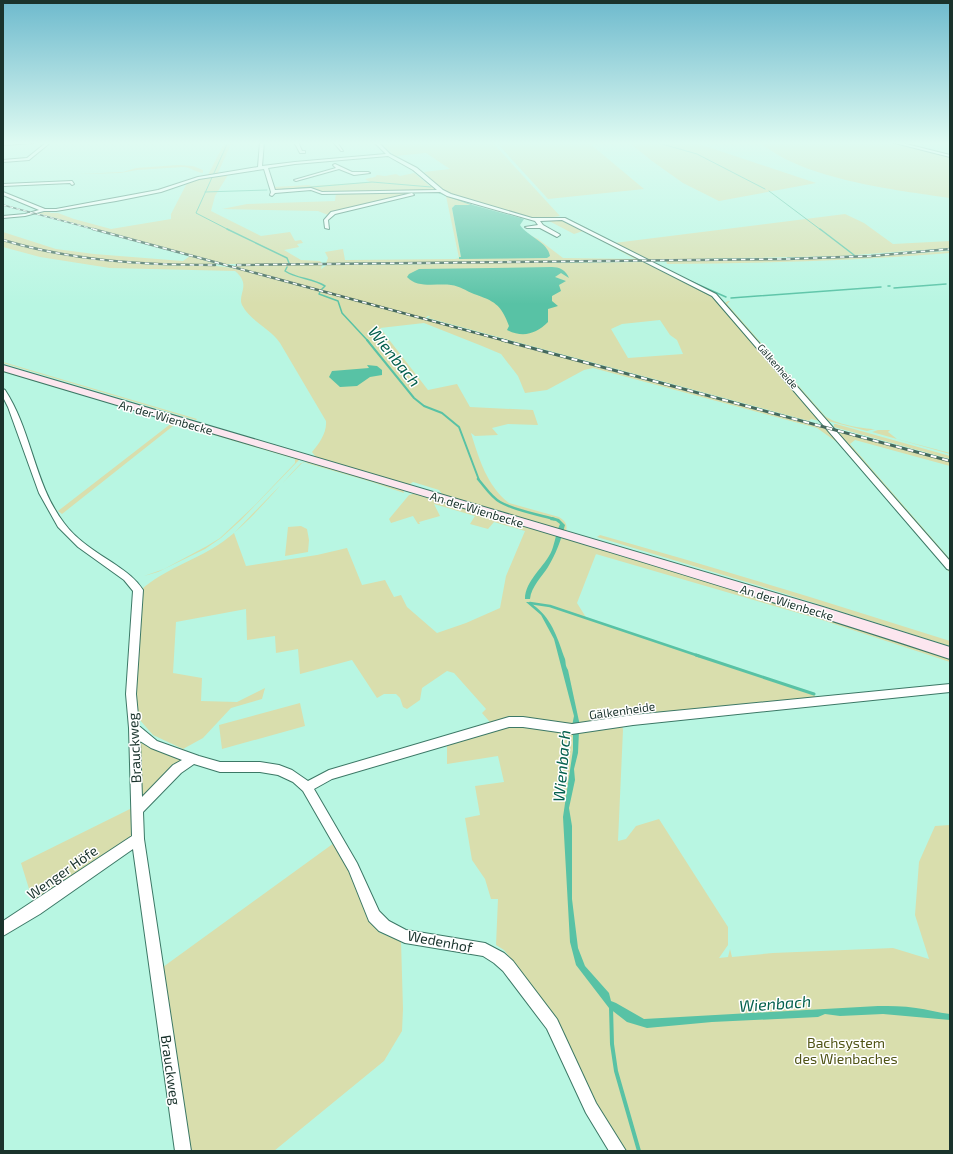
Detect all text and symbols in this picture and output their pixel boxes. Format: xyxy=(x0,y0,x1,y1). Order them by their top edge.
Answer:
water label: Wienbach xyxy=(365,322,425,390)
street label: Gälkenheide xyxy=(755,341,801,391)
street label: An der Wienbecke xyxy=(118,397,214,437)
street label: An der Wienbecke xyxy=(429,488,525,530)
street label: An der Wienbecke xyxy=(739,581,835,623)
street label: Gälkenheide xyxy=(588,698,656,722)
street label: Brauckweg xyxy=(124,712,144,784)
water label: Wienbach xyxy=(548,729,574,803)
street label: Wenger Höfe xyxy=(23,841,101,903)
street label: Wedenhof xyxy=(406,926,474,956)
water label: Wienbach xyxy=(738,991,812,1015)
street label: Brauckweg xyxy=(158,1034,184,1106)
park label: Bachsystem des Wienbaches xyxy=(794,1034,898,1067)

